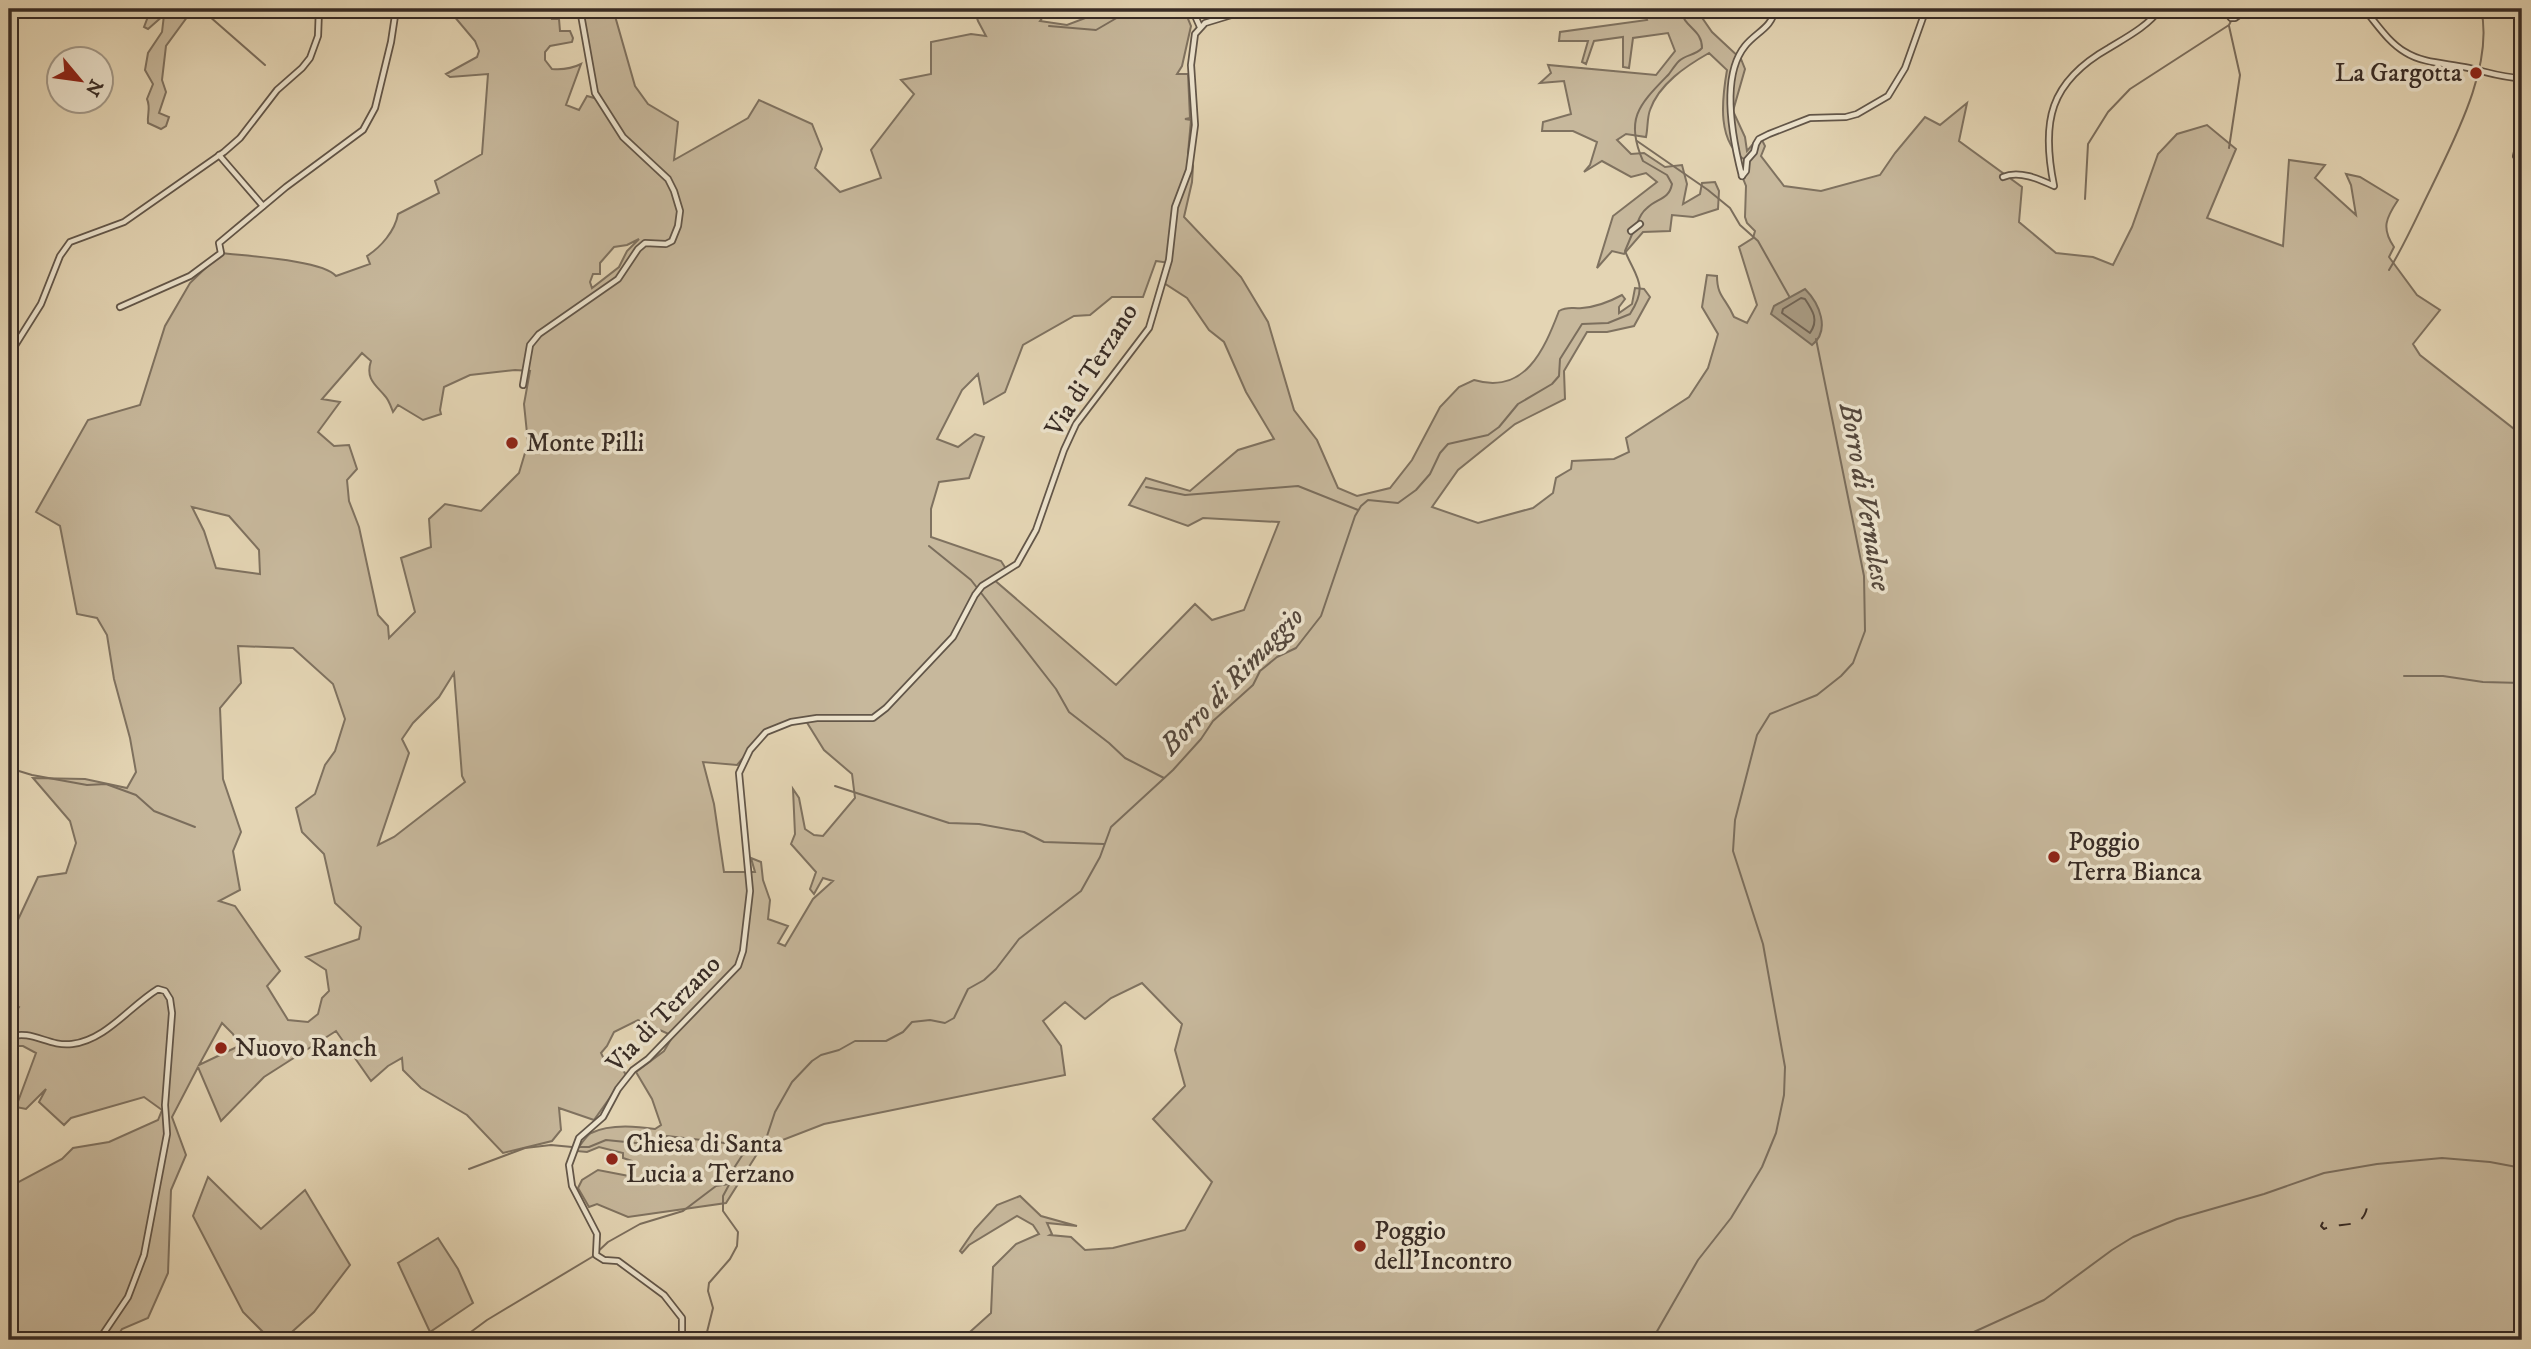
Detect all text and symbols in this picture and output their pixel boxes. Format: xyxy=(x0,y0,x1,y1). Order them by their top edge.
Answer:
north arrow xyxy=(46,46,116,116)
place label: La Gargotta xyxy=(2335,57,2462,90)
marker: La Gargotta xyxy=(2468,65,2484,81)
text: N xyxy=(80,75,107,100)
street label: Via di Terzano xyxy=(1038,297,1146,444)
water label: Borro di Vernalese xyxy=(1831,400,1899,595)
place label: Monte Pilli xyxy=(526,427,644,460)
marker: Monte Pilli xyxy=(504,435,520,451)
water label: Borro di Rimaggio xyxy=(1152,600,1311,763)
place label: Poggio Terra Bianca xyxy=(2068,826,2202,889)
marker: Poggio Terra Bianca xyxy=(2046,849,2062,865)
street label: Via di Terzano xyxy=(599,948,728,1080)
place label: Nuovo Ranch xyxy=(235,1032,378,1065)
marker: Nuovo Ranch xyxy=(213,1040,229,1056)
place label: Chiesa di Santa Lucia a Terzano xyxy=(626,1128,794,1191)
marker: Chiesa di Santa Lucia a Terzano xyxy=(604,1151,620,1167)
place label: Poggio dell'Incontro xyxy=(1374,1215,1512,1278)
marker: Poggio dell'Incontro xyxy=(1352,1238,1368,1254)

